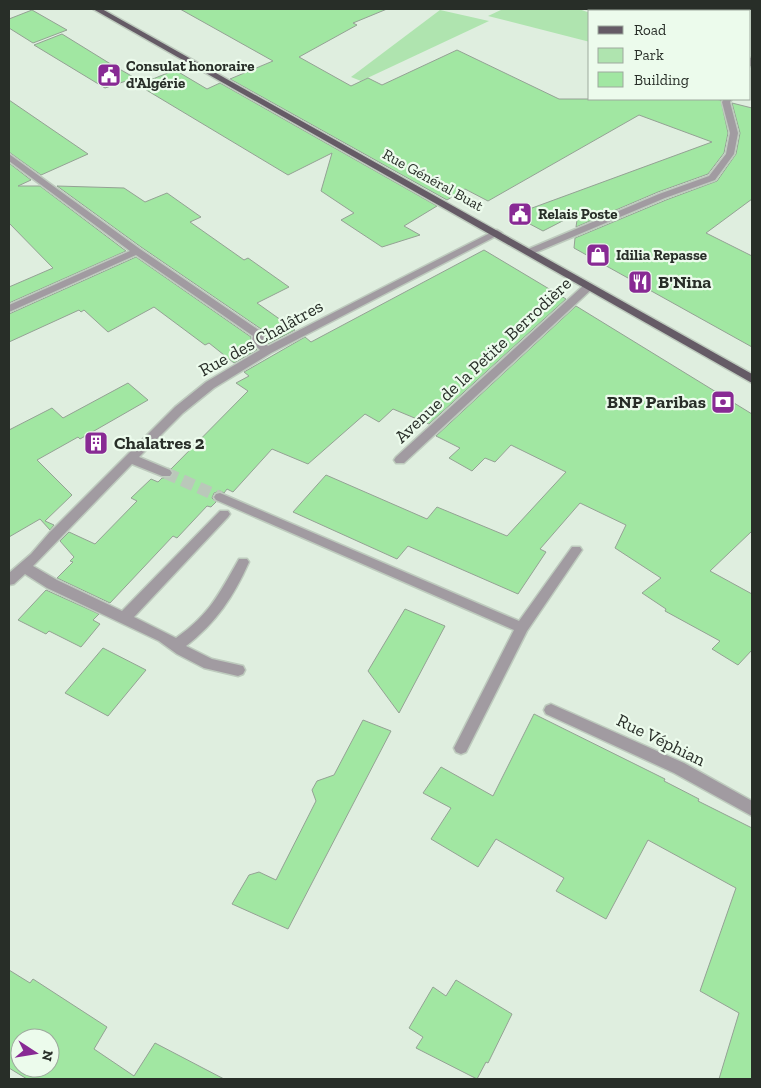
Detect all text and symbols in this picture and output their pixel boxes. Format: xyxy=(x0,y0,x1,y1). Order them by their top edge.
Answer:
legend xyxy=(588,10,751,100)
text: Road xyxy=(634,21,667,39)
text: Park xyxy=(634,46,664,64)
place label: Consulat honoraire d'Algérie xyxy=(126,57,255,92)
public building icon: Consulat honoraire d'Algérie xyxy=(96,62,122,88)
text: Building xyxy=(634,71,689,89)
street label: Rue Général Buat xyxy=(379,145,487,215)
public building icon: Relais Poste xyxy=(507,201,533,227)
place label: Relais Poste xyxy=(538,205,617,223)
shop icon: Idilia Repasse xyxy=(585,242,611,268)
place label: Idilia Repasse xyxy=(616,246,707,264)
restaurant icon: B'Nina xyxy=(627,269,653,295)
place label: B'Nina xyxy=(658,271,711,293)
street label: Avenue de la Petite Berrodière xyxy=(390,272,576,448)
street label: Rue des Chalâtres xyxy=(195,295,327,381)
bank icon: BNP Paribas xyxy=(710,389,736,415)
place label: BNP Paribas xyxy=(607,391,706,413)
building icon: Chalatres 2 xyxy=(83,430,109,456)
place label: Chalatres 2 xyxy=(114,432,205,454)
street label: Rue Véphian xyxy=(613,709,710,771)
north arrow xyxy=(10,1028,60,1078)
text: N xyxy=(38,1049,57,1063)

